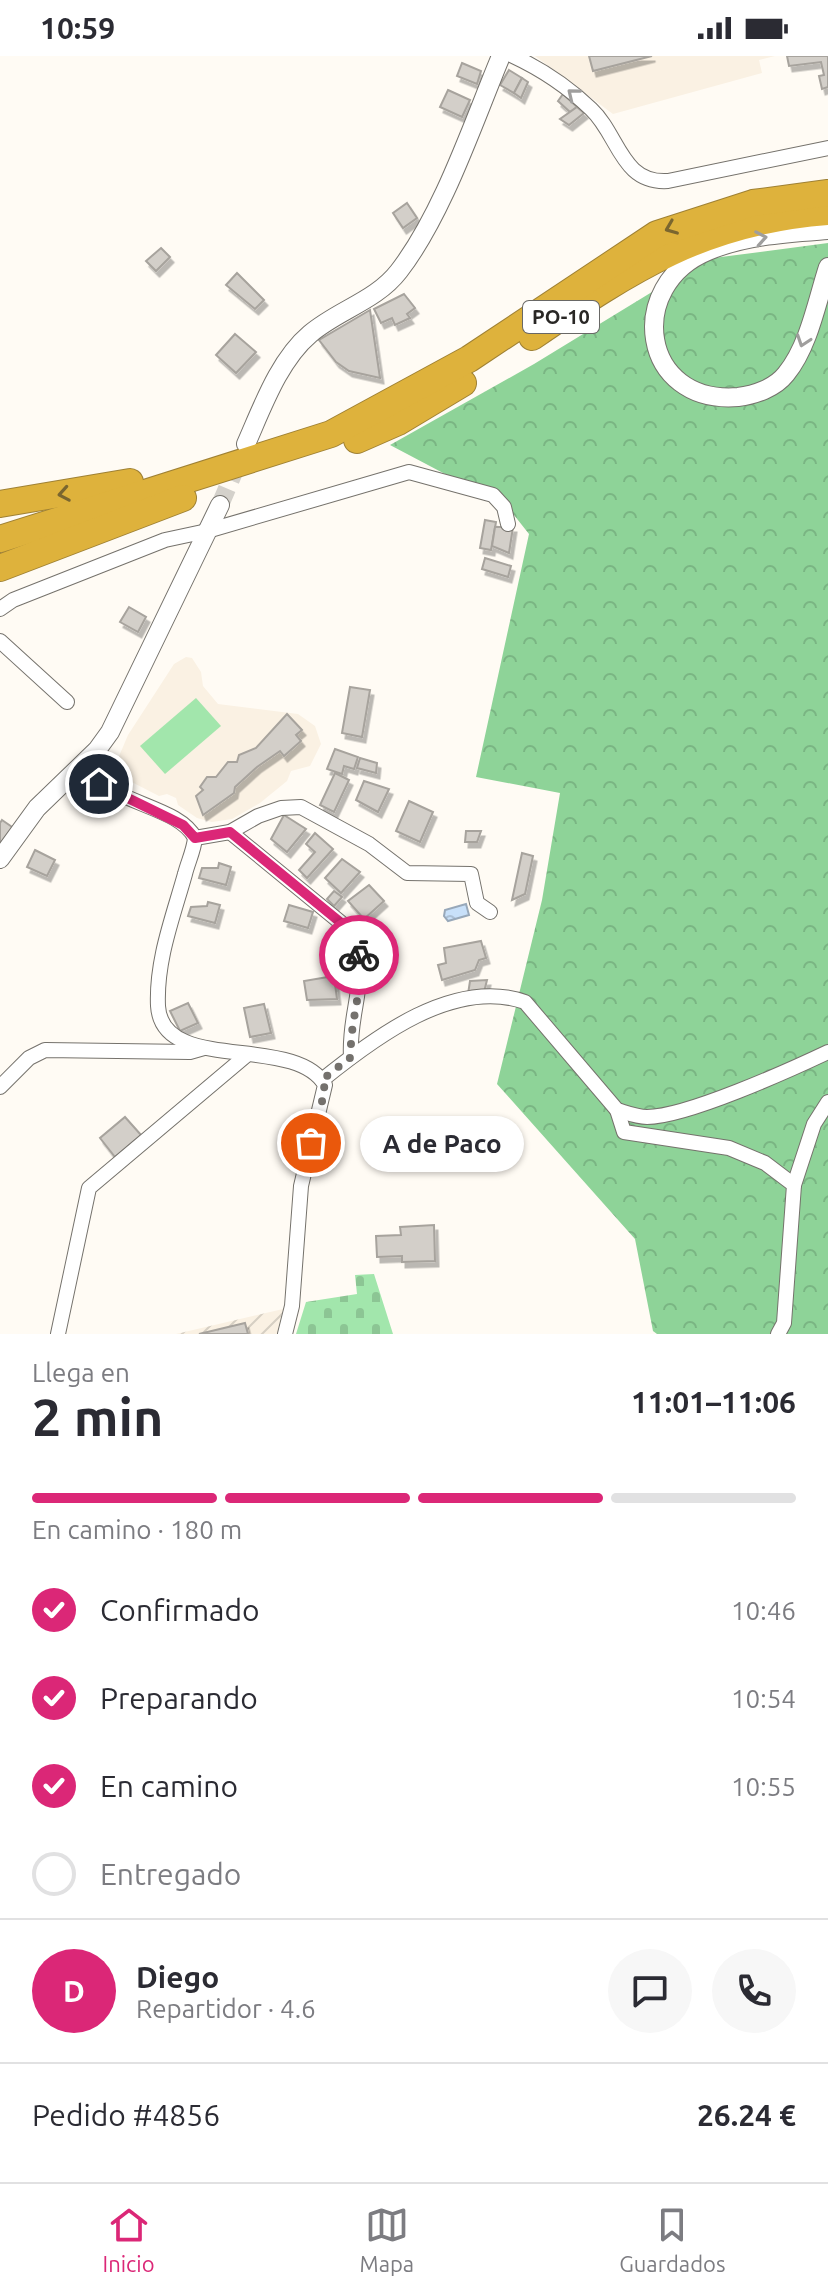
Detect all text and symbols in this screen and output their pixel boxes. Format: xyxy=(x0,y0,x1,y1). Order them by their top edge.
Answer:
text: 10:59 xyxy=(40,11,115,45)
one-way arrow xyxy=(567,90,582,104)
one-way arrow xyxy=(665,219,679,235)
one-way arrow xyxy=(754,230,767,247)
road number: PO-10 xyxy=(523,301,599,333)
one-way arrow xyxy=(797,333,813,347)
one-way arrow xyxy=(57,484,71,501)
pin xyxy=(65,750,133,818)
icon: home xyxy=(77,762,121,806)
courier xyxy=(319,915,399,995)
icon: bike xyxy=(337,933,381,977)
pin xyxy=(277,1109,345,1177)
callout: A de Paco xyxy=(359,1115,523,1171)
icon: bag xyxy=(289,1121,333,1165)
text: A de Paco xyxy=(382,1129,502,1158)
text: Llega en xyxy=(32,1358,130,1387)
text: 11:01–11:06 xyxy=(631,1385,796,1419)
text: 2 min xyxy=(32,1388,163,1446)
text: En camino · 180 m xyxy=(32,1515,242,1544)
icon: check xyxy=(32,1588,76,1632)
text: Confirmado xyxy=(100,1593,260,1627)
text: 10:46 xyxy=(731,1596,796,1625)
icon: check xyxy=(32,1676,76,1720)
text: Preparando xyxy=(100,1681,258,1715)
text: 10:54 xyxy=(731,1684,796,1713)
icon: check xyxy=(32,1764,76,1808)
text: En camino xyxy=(100,1769,238,1803)
text: 10:55 xyxy=(731,1772,796,1801)
text: Entregado xyxy=(100,1857,241,1891)
button: chat xyxy=(608,1949,692,2033)
button: phone xyxy=(712,1949,796,2033)
text: Diego xyxy=(136,1960,219,1994)
text: D xyxy=(63,1974,85,2008)
text: Repartidor · 4.6 xyxy=(136,1994,316,2023)
text: Pedido #4856 xyxy=(32,2098,220,2132)
text: 26.24 € xyxy=(697,2098,796,2132)
tab: Inicio xyxy=(103,2203,155,2276)
tab: Mapa xyxy=(360,2203,414,2276)
tab: Guardados xyxy=(619,2203,725,2276)

